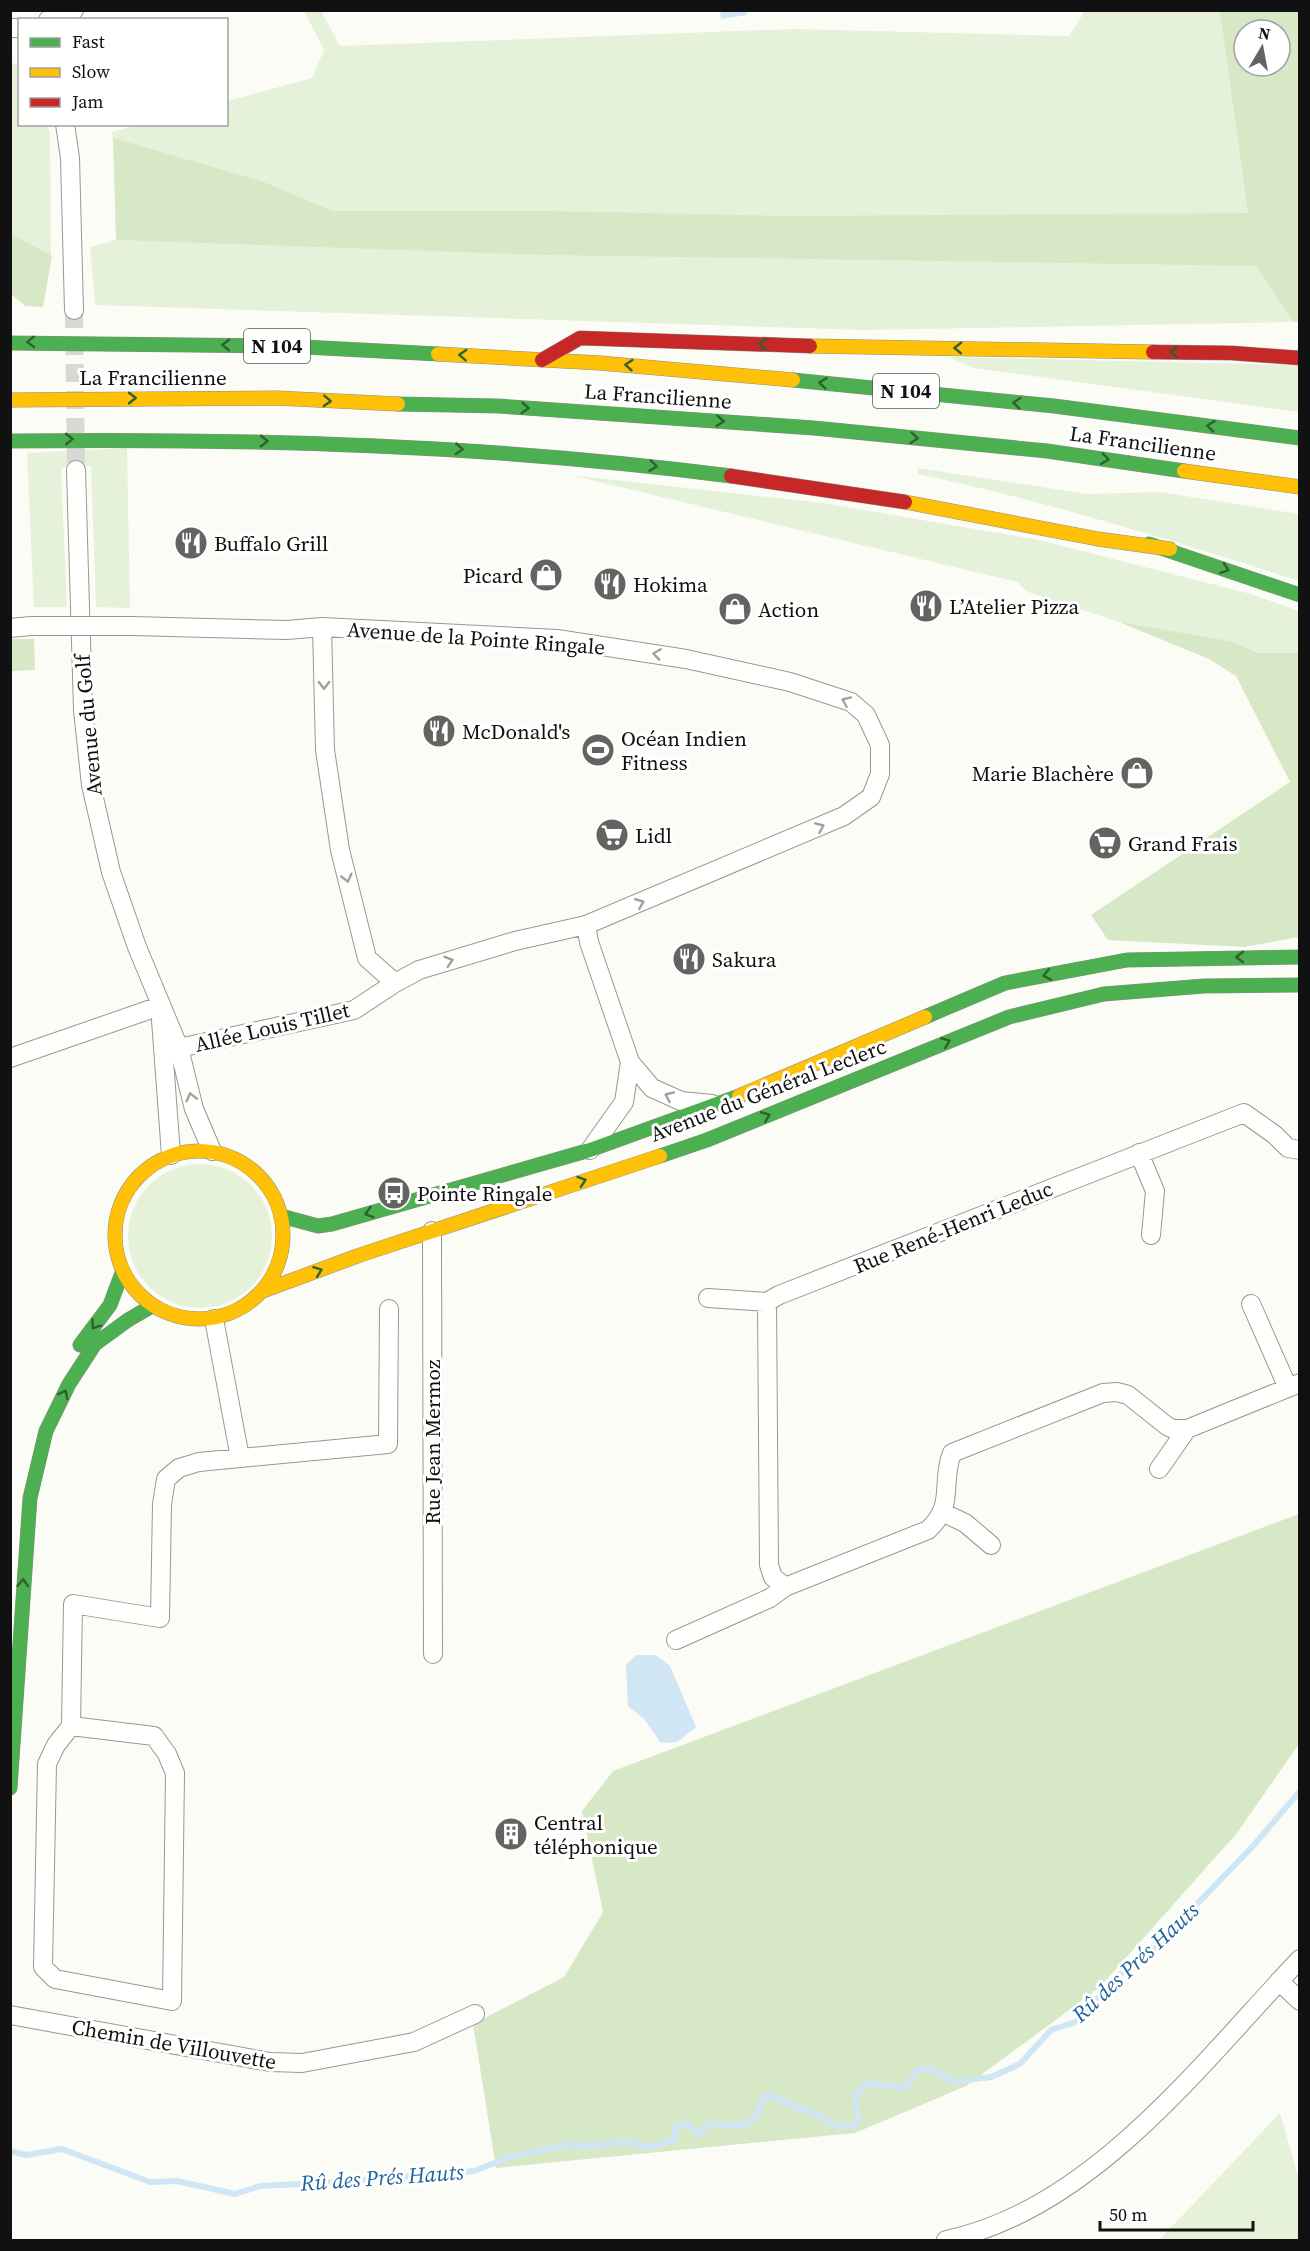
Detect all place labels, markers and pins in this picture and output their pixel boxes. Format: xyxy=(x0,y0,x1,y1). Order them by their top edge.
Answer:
restaurant icon: Buffalo Grill xyxy=(173,525,209,561)
place label: Buffalo Grill xyxy=(214,529,328,558)
shop icon: Picard xyxy=(528,557,564,593)
place label: Picard xyxy=(463,561,523,590)
restaurant icon: Hokima xyxy=(592,566,628,602)
place label: Hokima xyxy=(633,570,708,599)
restaurant icon: L’Atelier Pizza xyxy=(908,588,944,624)
shop icon: Action xyxy=(717,591,753,627)
place label: L’Atelier Pizza xyxy=(949,592,1079,621)
place label: Action xyxy=(758,595,819,624)
restaurant icon: McDonald's xyxy=(421,713,457,749)
place label: McDonald's xyxy=(462,717,570,746)
place label: Océan Indien Fitness xyxy=(621,724,747,777)
sports icon: Océan Indien Fitness xyxy=(580,732,616,768)
shop icon: Marie Blachère xyxy=(1119,755,1155,791)
place label: Marie Blachère xyxy=(972,759,1114,788)
supermarket icon: Lidl xyxy=(594,817,630,853)
place label: Lidl xyxy=(635,821,672,850)
supermarket icon: Grand Frais xyxy=(1087,825,1123,861)
place label: Grand Frais xyxy=(1128,829,1238,858)
restaurant icon: Sakura xyxy=(671,941,707,977)
place label: Sakura xyxy=(712,945,777,974)
bus stop icon: Pointe Ringale xyxy=(376,1175,412,1211)
place label: Pointe Ringale xyxy=(417,1179,553,1208)
place label: Central téléphonique xyxy=(534,1808,658,1861)
building icon: Central téléphonique xyxy=(493,1816,529,1852)

